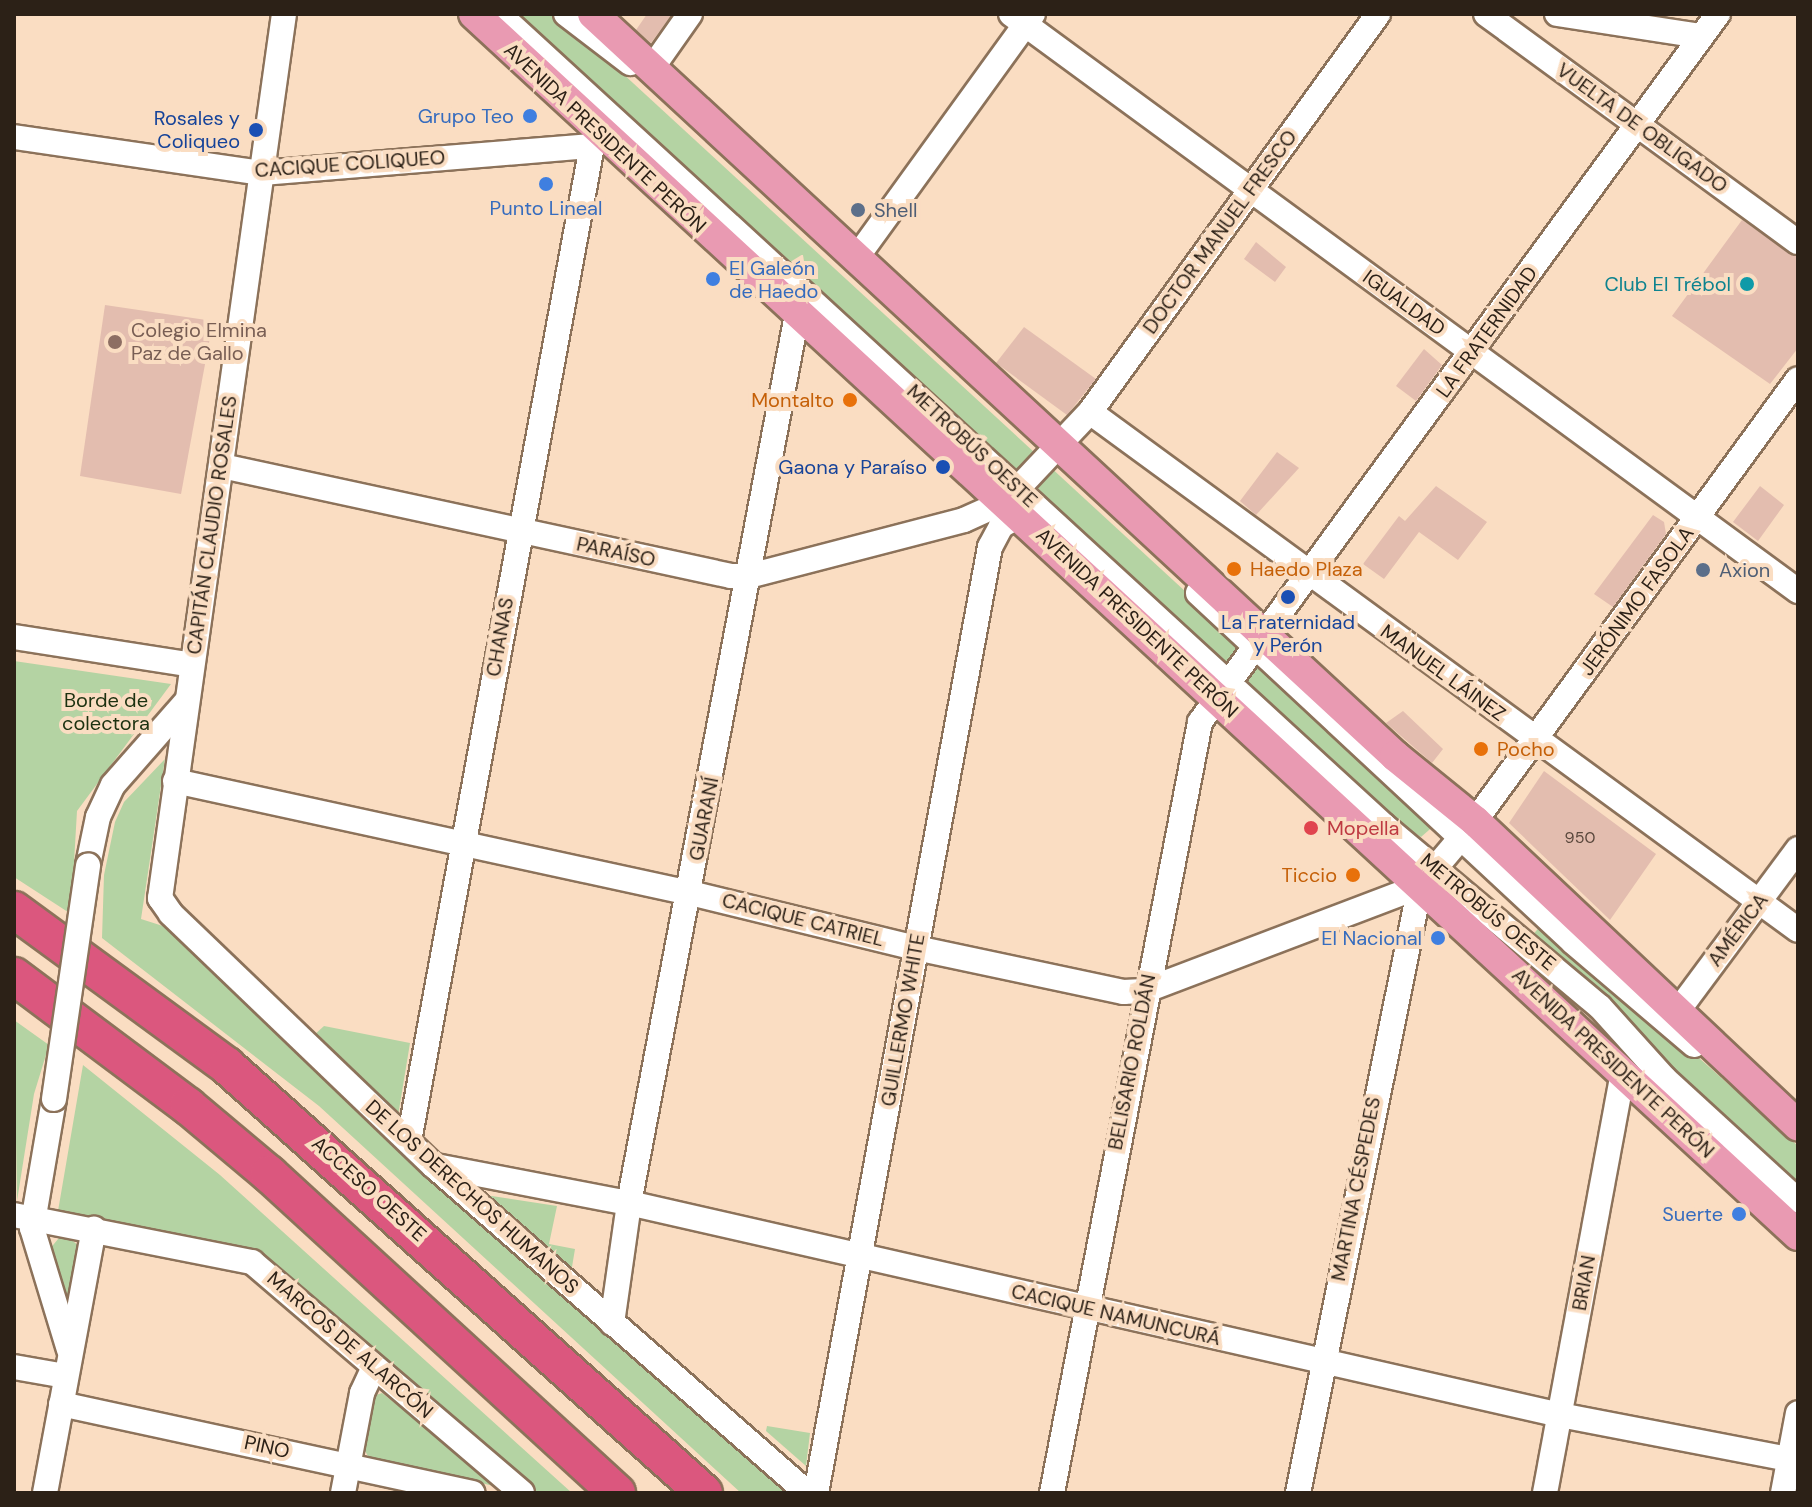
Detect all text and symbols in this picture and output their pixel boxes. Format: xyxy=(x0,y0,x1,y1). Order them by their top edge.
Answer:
street label: AVENIDA PRESIDENTE PERÓN xyxy=(499,38,711,238)
street label: VUELTA DE OBLIGADO xyxy=(1552,58,1732,198)
place label: Grupo Teo xyxy=(418,104,514,128)
place label: Rosales y Coliqueo xyxy=(154,106,240,153)
marker: Grupo Teo xyxy=(521,107,539,125)
marker: Rosales y Coliqueo xyxy=(247,121,265,139)
street label: DOCTOR MANUEL FRESCO xyxy=(1138,125,1302,339)
street label: CACIQUE COLIQUEO xyxy=(254,145,446,183)
marker: Punto Lineal xyxy=(537,175,555,193)
place label: Punto Lineal xyxy=(490,196,602,220)
place label: Shell xyxy=(874,198,917,222)
marker: Shell xyxy=(849,201,867,219)
place label: El Galeón de Haedo xyxy=(729,256,818,303)
street label: LA FRATERNIDAD xyxy=(1431,262,1543,402)
street label: IGUALDAD xyxy=(1358,265,1450,341)
marker: El Galeón de Haedo xyxy=(704,270,722,288)
place label: Club El Trébol xyxy=(1605,272,1731,296)
marker: Club El Trébol xyxy=(1738,275,1756,293)
place label: Colegio Elmina Paz de Gallo xyxy=(131,318,267,365)
marker: Colegio Elmina Paz de Gallo xyxy=(106,333,124,351)
street label: METROBÚS OESTE xyxy=(902,379,1042,513)
place label: Montalto xyxy=(751,388,834,412)
marker: Montalto xyxy=(841,391,859,409)
street label: CAPITÁN CLAUDIO ROSALES xyxy=(182,394,242,656)
place label: Gaona y Paraíso xyxy=(778,455,927,479)
marker: Gaona y Paraíso xyxy=(934,458,952,476)
street label: JERÓNIMO FASOLA xyxy=(1575,522,1699,680)
street label: AVENIDA PRESIDENTE PERÓN xyxy=(1031,523,1243,723)
street label: PARAÍSO xyxy=(574,532,658,572)
place label: Haedo Plaza xyxy=(1250,557,1363,581)
place label: Axion xyxy=(1719,558,1770,582)
marker: Haedo Plaza xyxy=(1225,560,1243,578)
marker: Axion xyxy=(1694,561,1712,579)
marker: La Fraternidad y Perón xyxy=(1279,588,1297,606)
street label: CHANAS xyxy=(481,596,519,678)
place label: La Fraternidad y Perón xyxy=(1221,610,1355,657)
street label: MANUEL LÁINEZ xyxy=(1376,620,1510,726)
park label: Borde de colectora xyxy=(62,688,150,735)
place label: Pocho xyxy=(1497,737,1555,761)
marker: Pocho xyxy=(1472,740,1490,758)
street label: GUARANÍ xyxy=(684,775,724,863)
place label: Mopella xyxy=(1327,816,1399,840)
marker: Mopella xyxy=(1302,819,1320,837)
house number: 950 xyxy=(1565,828,1595,848)
street label: METROBÚS OESTE xyxy=(1415,848,1561,976)
place label: Ticcio xyxy=(1281,863,1337,887)
marker: Ticcio xyxy=(1344,866,1362,884)
street label: CACIQUE CATRIEL xyxy=(720,888,886,952)
street label: AMÉRICA xyxy=(1703,889,1773,971)
place label: El Nacional xyxy=(1321,926,1422,950)
marker: El Nacional xyxy=(1429,929,1447,947)
street label: GUILLERMO WHITE xyxy=(876,932,930,1108)
street label: AVENIDA PRESIDENTE PERÓN xyxy=(1507,963,1719,1163)
street label: BELISARIO ROLDÁN xyxy=(1103,972,1161,1152)
street label: DE LOS DERECHOS HUMANOS xyxy=(361,1095,583,1299)
street label: MARTINA CÉSPEDES xyxy=(1326,1095,1386,1283)
street label: ACCESO OESTE xyxy=(307,1131,431,1247)
place label: Suerte xyxy=(1662,1202,1723,1226)
marker: Suerte xyxy=(1730,1205,1748,1223)
street label: BRIAN xyxy=(1567,1253,1601,1313)
street label: MARCOS DE ALARCÓN xyxy=(262,1266,438,1424)
street label: CACIQUE NAMUNCURÁ xyxy=(1009,1279,1223,1351)
street label: PINO xyxy=(242,1431,292,1463)

